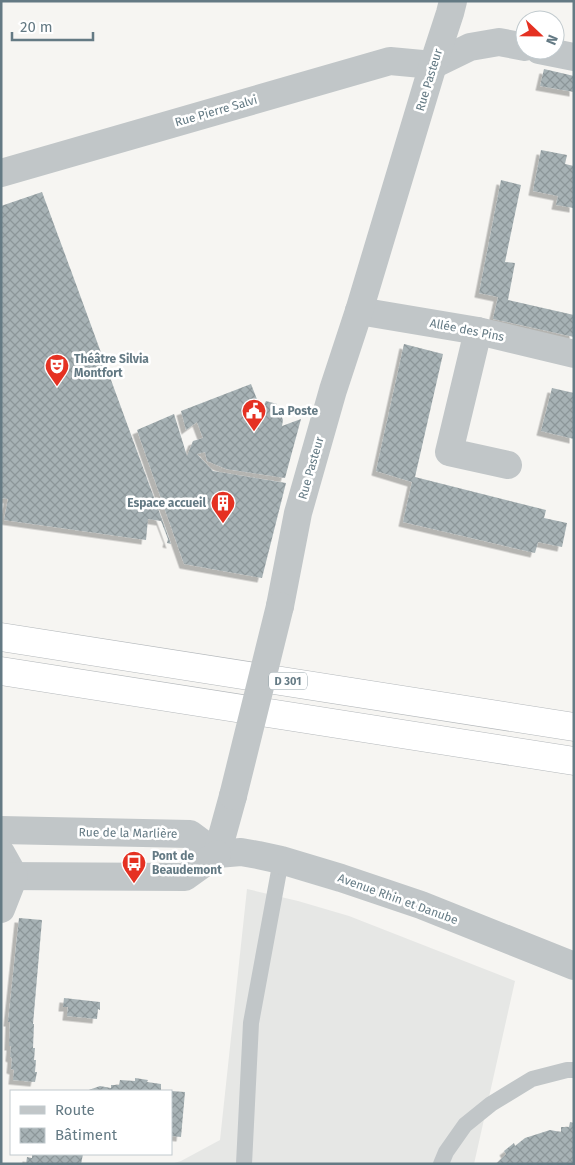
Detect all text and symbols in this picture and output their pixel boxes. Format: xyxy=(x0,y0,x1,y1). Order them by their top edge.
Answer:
scale bar xyxy=(12,10,94,42)
north arrow xyxy=(515,10,565,60)
text: 20 m xyxy=(20,18,53,36)
text: N xyxy=(542,32,561,47)
street label: Rue Pasteur xyxy=(413,47,445,113)
street label: Rue Pierre Salvi xyxy=(173,93,259,129)
street label: Allée des Pins xyxy=(429,316,506,344)
place label: Théâtre Silvia Montfort xyxy=(74,352,149,380)
theatre icon: Théâtre Silvia Montfort xyxy=(44,353,70,387)
public building icon: La Poste xyxy=(241,398,267,432)
place label: La Poste xyxy=(272,404,319,418)
street label: Rue Pasteur xyxy=(295,435,327,501)
building icon: Espace accueil xyxy=(210,490,236,524)
place label: Espace accueil xyxy=(127,496,206,510)
road number: D 301 xyxy=(269,672,307,689)
street label: Rue de la Marlière xyxy=(78,825,178,841)
place label: Pont de Beaudemont xyxy=(152,849,222,877)
bus stop icon: Pont de Beaudemont xyxy=(121,850,147,884)
street label: Avenue Rhin et Danube xyxy=(336,871,460,927)
legend xyxy=(10,1090,172,1155)
text: Route xyxy=(55,1101,95,1119)
text: Bâtiment xyxy=(55,1126,118,1144)

